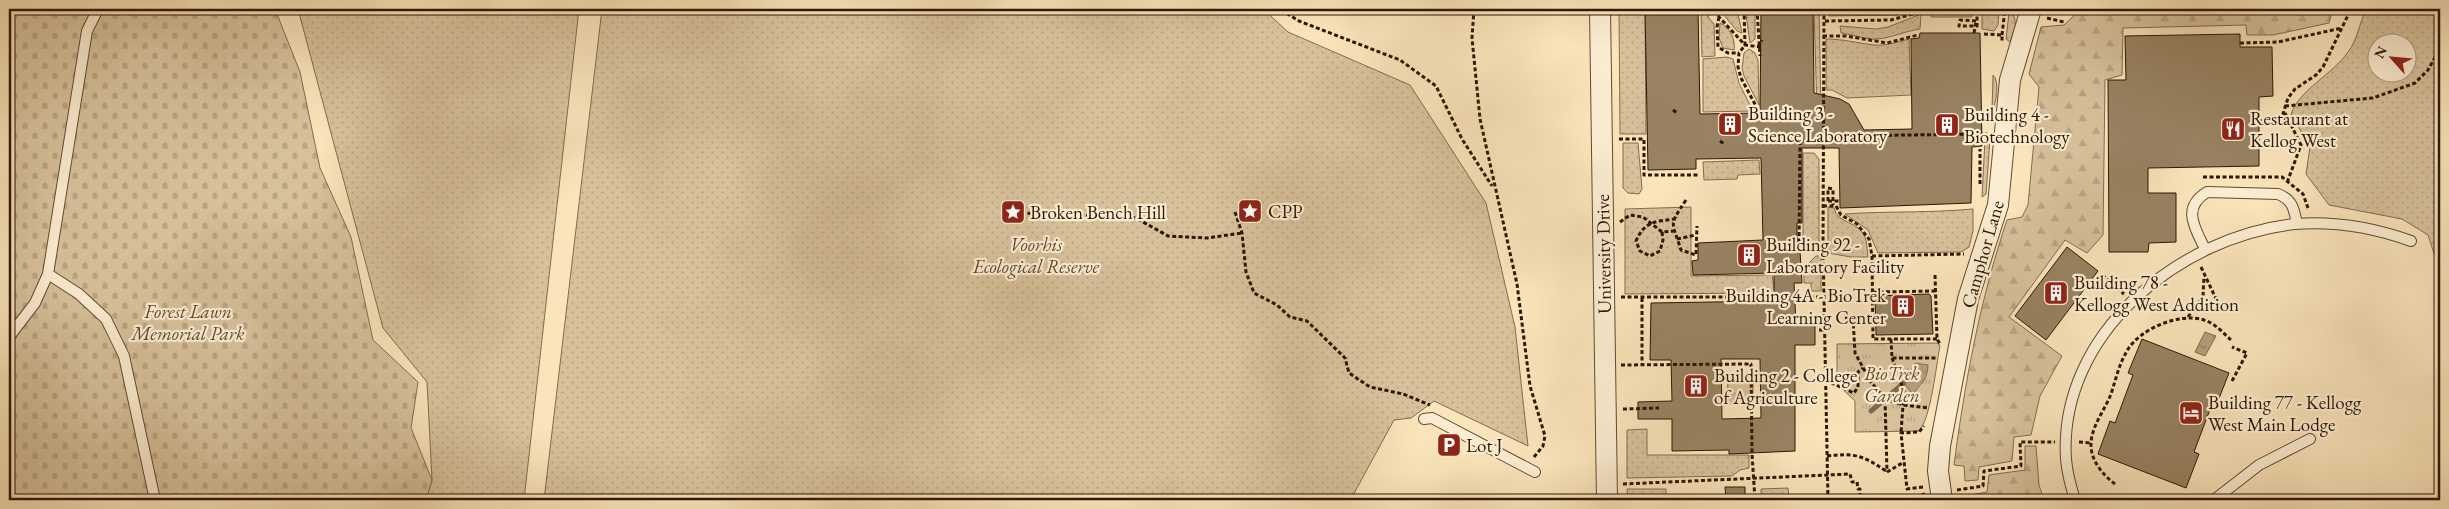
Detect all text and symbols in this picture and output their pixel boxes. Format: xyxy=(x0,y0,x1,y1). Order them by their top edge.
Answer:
north arrow xyxy=(2366,32,2416,82)
text: N xyxy=(2370,42,2391,61)
place label: Building 3 - Science Laboratory xyxy=(1748,101,1888,148)
place label: Building 4 - Biotechnology xyxy=(1964,102,2070,149)
place label: Restaurant at Kellog West xyxy=(2250,106,2348,153)
building icon: Building 3 - Science Laboratory xyxy=(1717,111,1743,137)
building icon: Building 4 - Biotechnology xyxy=(1934,112,1960,138)
restaurant icon: Restaurant at Kellog West xyxy=(2220,116,2246,142)
street label: University Drive xyxy=(1590,194,1617,314)
street label: Camphor Lane xyxy=(1955,197,2010,311)
place icon: CPP xyxy=(1237,198,1263,224)
place icon: Broken Bench Hill xyxy=(1000,199,1026,225)
place label: CPP xyxy=(1268,199,1303,224)
place label: Broken Bench Hill xyxy=(1030,200,1166,225)
park label: Voorhis Ecological Reserve xyxy=(972,232,1100,279)
place label: Building 92 - Laboratory Facility xyxy=(1766,232,1905,279)
building icon: Building 92 - Laboratory Facility xyxy=(1736,242,1762,268)
place label: Building 78 - Kellogg West Addition xyxy=(2074,270,2239,317)
building icon: Building 78 - Kellogg West Addition xyxy=(2043,280,2069,306)
place label: Building 4A - BioTrek Learning Center xyxy=(1725,283,1887,330)
building icon: Building 4A - BioTrek Learning Center xyxy=(1890,293,1916,319)
park label: Forest Lawn Memorial Park xyxy=(130,299,245,346)
park label: BioTrek Garden xyxy=(1863,361,1920,408)
place label: Building 2 - College of Agriculture xyxy=(1714,363,1858,410)
building icon: Building 2 - College of Agriculture xyxy=(1683,373,1709,399)
place label: Building 77 - Kellogg West Main Lodge xyxy=(2208,390,2362,437)
hotel icon: Building 77 - Kellogg West Main Lodge xyxy=(2178,400,2204,426)
parking icon: Lot J xyxy=(1436,432,1462,458)
place label: Lot J xyxy=(1466,433,1503,458)

